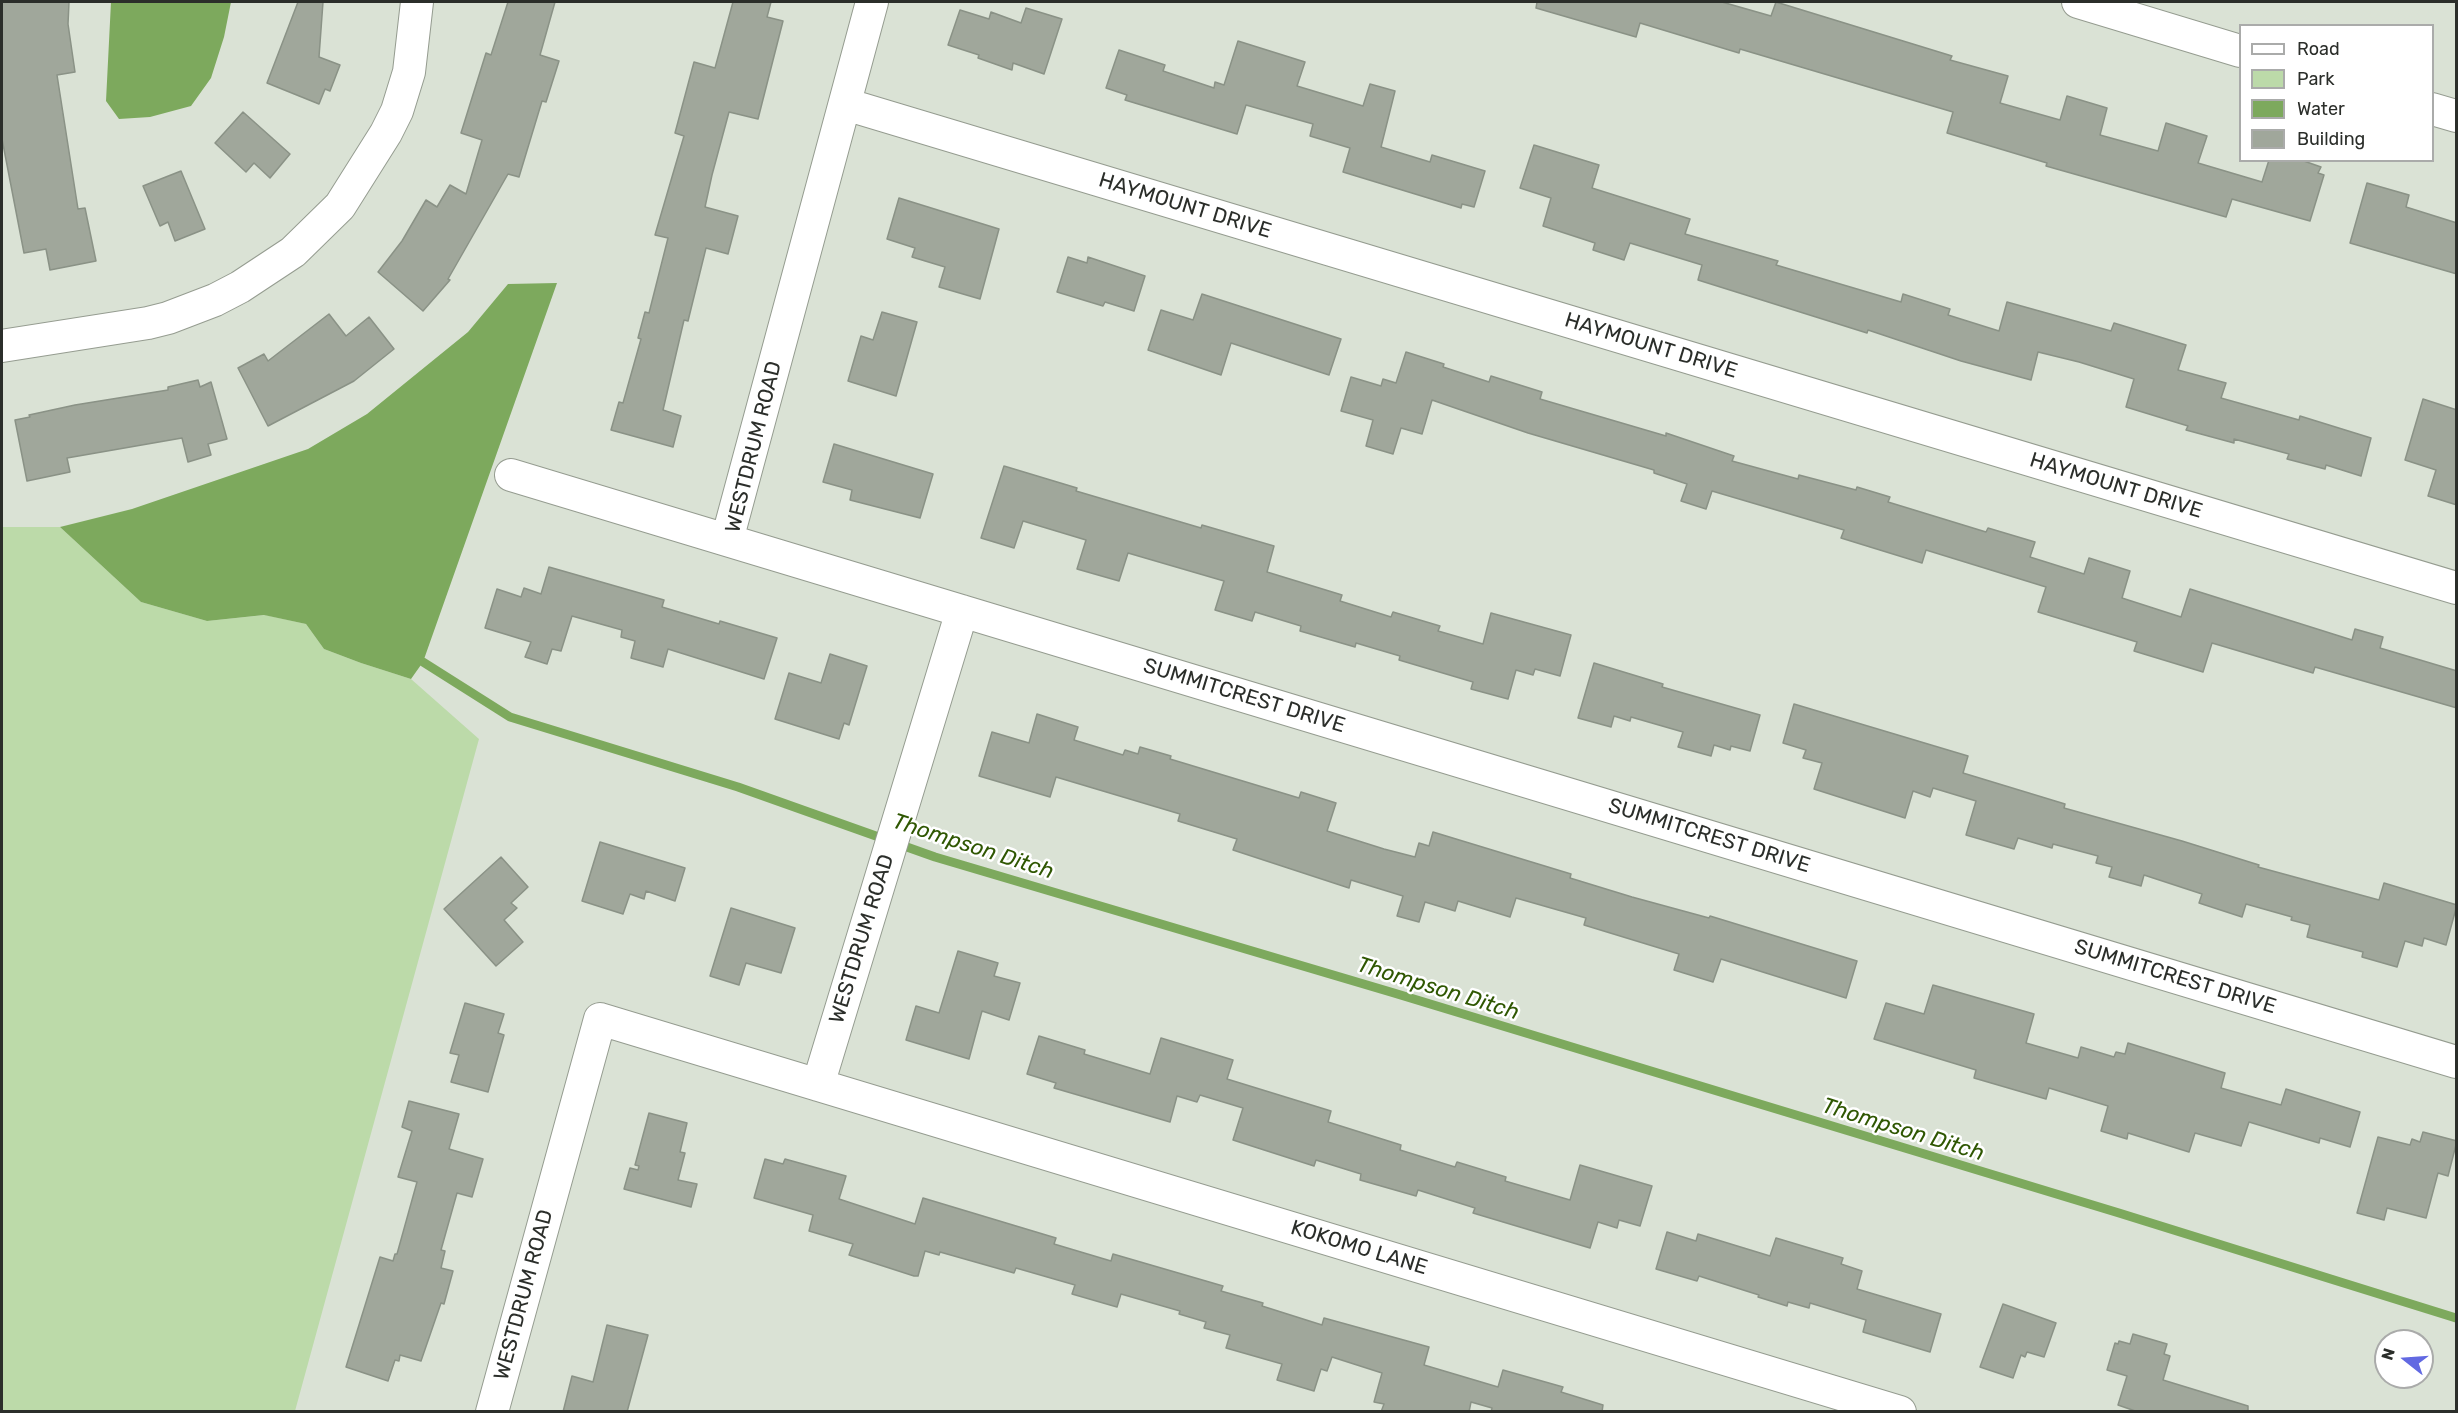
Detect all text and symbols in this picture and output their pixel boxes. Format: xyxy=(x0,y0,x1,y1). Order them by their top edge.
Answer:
legend xyxy=(2239,24,2434,162)
text: Road xyxy=(2297,38,2340,60)
text: Park xyxy=(2297,68,2334,90)
text: Water xyxy=(2297,98,2345,120)
text: Building xyxy=(2297,128,2365,150)
street label: HAYMOUNT DRIVE xyxy=(1096,168,1274,244)
street label: HAYMOUNT DRIVE xyxy=(1562,308,1740,384)
street label: WESTDRUM ROAD xyxy=(721,359,787,535)
street label: HAYMOUNT DRIVE xyxy=(2027,448,2205,524)
street label: SUMMITCREST DRIVE xyxy=(1140,653,1348,739)
street label: SUMMITCREST DRIVE xyxy=(1605,793,1813,879)
water label: Thompson Ditch xyxy=(889,808,1057,886)
street label: WESTDRUM ROAD xyxy=(824,851,900,1027)
street label: SUMMITCREST DRIVE xyxy=(2071,934,2279,1020)
water label: Thompson Ditch xyxy=(1354,952,1522,1026)
water label: Thompson Ditch xyxy=(1819,1093,1987,1167)
street label: WESTDRUM ROAD xyxy=(489,1207,559,1383)
street label: KOKOMO LANE xyxy=(1288,1215,1430,1281)
north arrow xyxy=(2374,1329,2434,1389)
text: N xyxy=(2377,1346,2399,1362)

